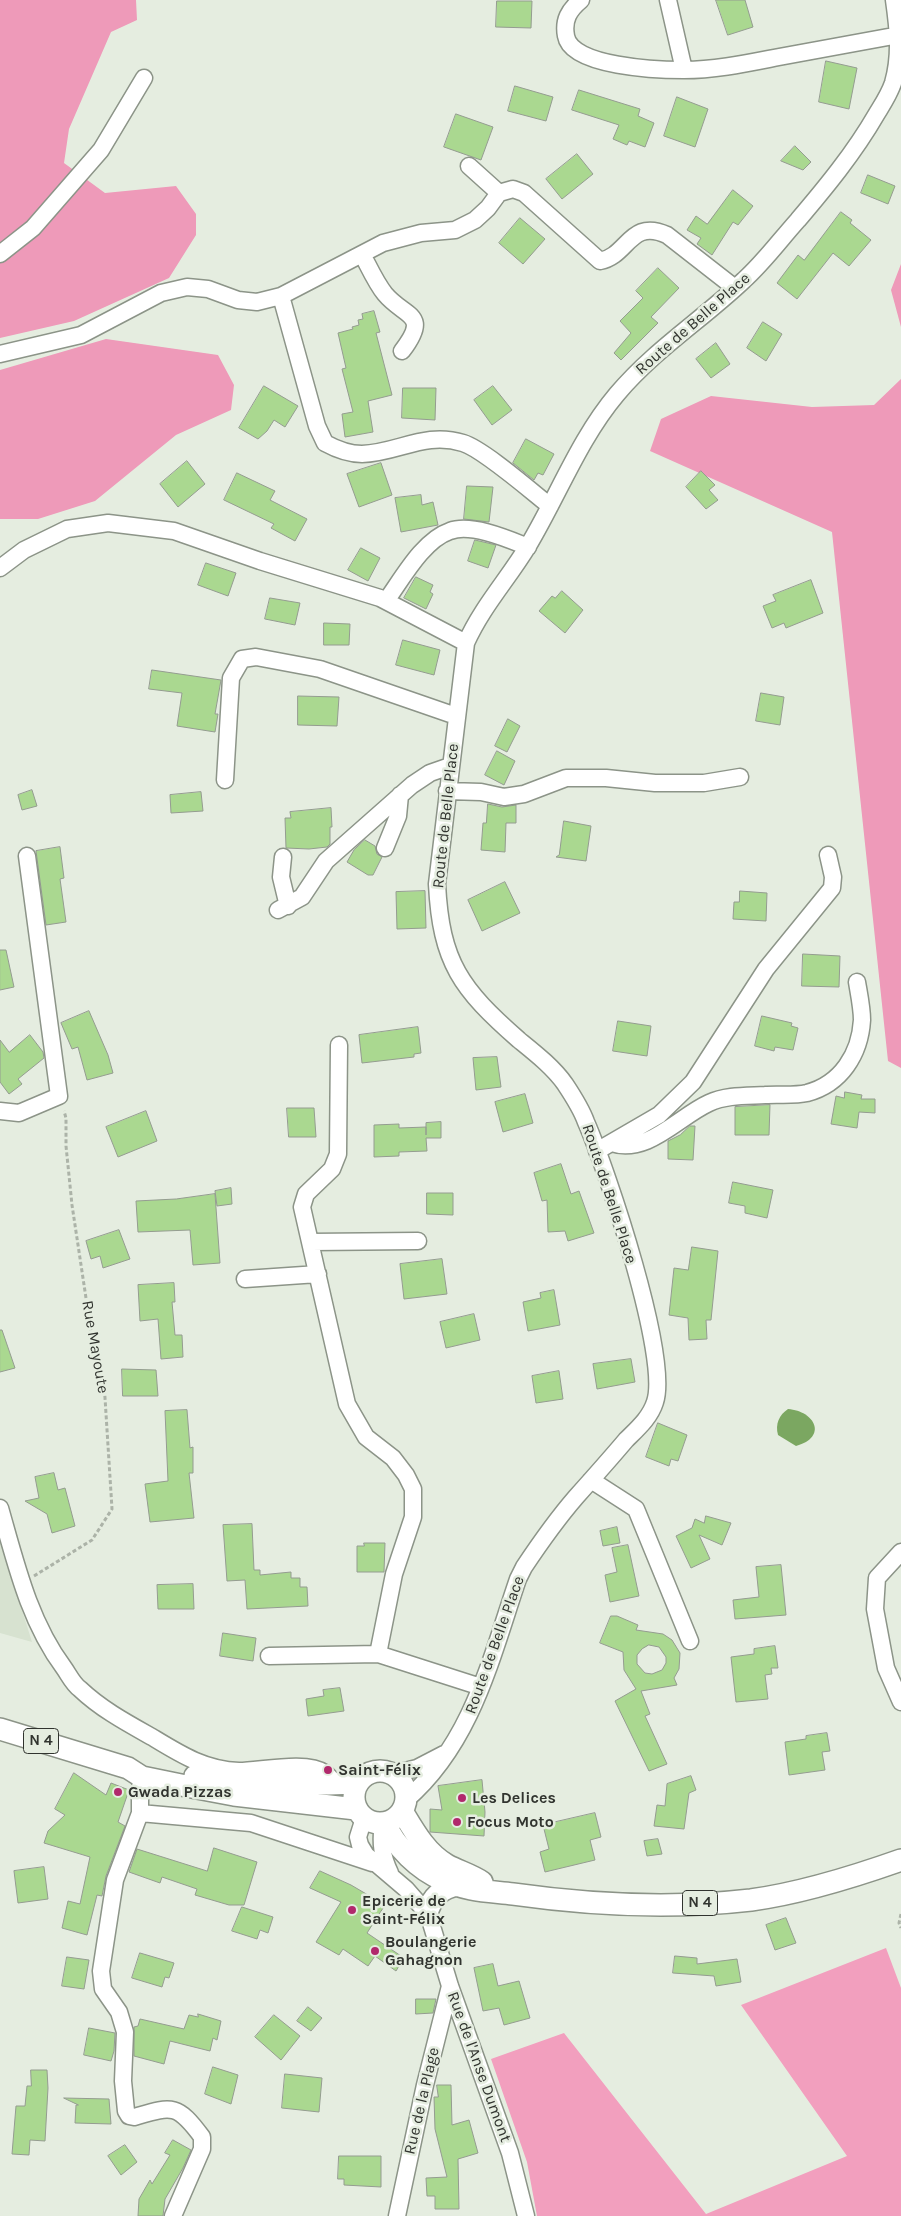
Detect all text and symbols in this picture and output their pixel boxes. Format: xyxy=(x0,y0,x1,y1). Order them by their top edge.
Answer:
street label: Route de Belle Place xyxy=(632,269,754,379)
street label: Route de Belle Place xyxy=(429,743,463,889)
street label: Route de Belle Place xyxy=(577,1122,641,1266)
street label: Rue Mayoute xyxy=(77,1299,113,1395)
street label: Route de Belle Place xyxy=(461,1573,529,1717)
road number: N 4 xyxy=(23,1728,58,1754)
place label: Saint-Félix xyxy=(338,1760,421,1780)
marker: Saint-Félix xyxy=(322,1764,334,1776)
place label: Gwada Pizzas xyxy=(128,1782,232,1802)
marker: Gwada Pizzas xyxy=(112,1786,124,1798)
place label: Les Delices xyxy=(472,1788,556,1808)
marker: Les Delices xyxy=(456,1792,468,1804)
place label: Focus Moto xyxy=(467,1812,554,1832)
marker: Focus Moto xyxy=(451,1816,463,1828)
road number: N 4 xyxy=(682,1890,718,1916)
place label: Epicerie de Saint-Félix xyxy=(362,1891,446,1929)
marker: Epicerie de Saint-Félix xyxy=(346,1904,358,1916)
place label: Boulangerie Gahagnon xyxy=(385,1932,476,1970)
marker: Boulangerie Gahagnon xyxy=(369,1945,381,1957)
street label: Rue de l'Anse Dumont xyxy=(443,1989,515,2145)
street label: Rue de la Plage xyxy=(400,2046,444,2156)

